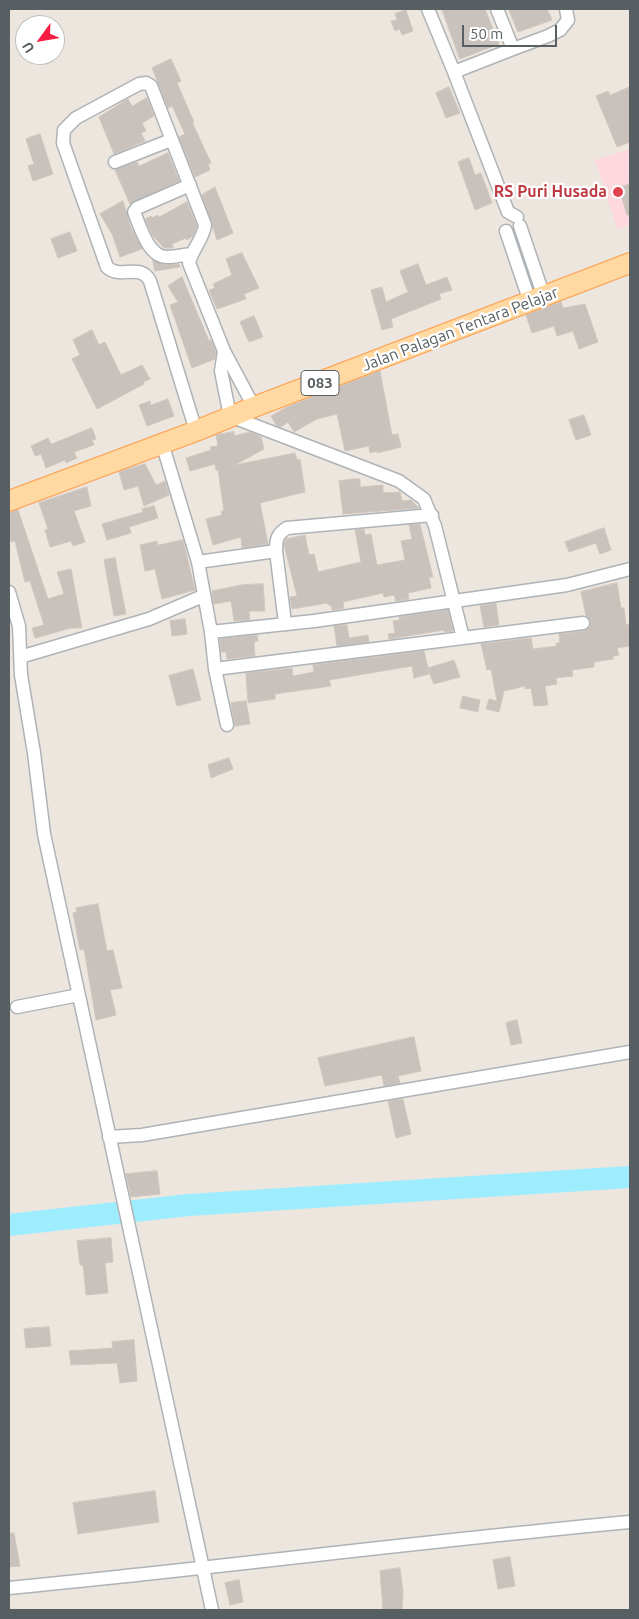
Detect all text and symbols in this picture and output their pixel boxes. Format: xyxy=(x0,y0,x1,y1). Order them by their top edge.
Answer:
north arrow xyxy=(15,15,65,65)
scale bar xyxy=(464,15,559,47)
text: 50 m xyxy=(470,25,503,42)
text: U xyxy=(19,39,38,56)
place label: RS Puri Husada xyxy=(494,182,607,202)
marker: RS Puri Husada xyxy=(611,185,625,199)
street label: Jalan Palagan Tentara Pelajar xyxy=(359,283,561,375)
road number: 083 xyxy=(301,370,339,396)

